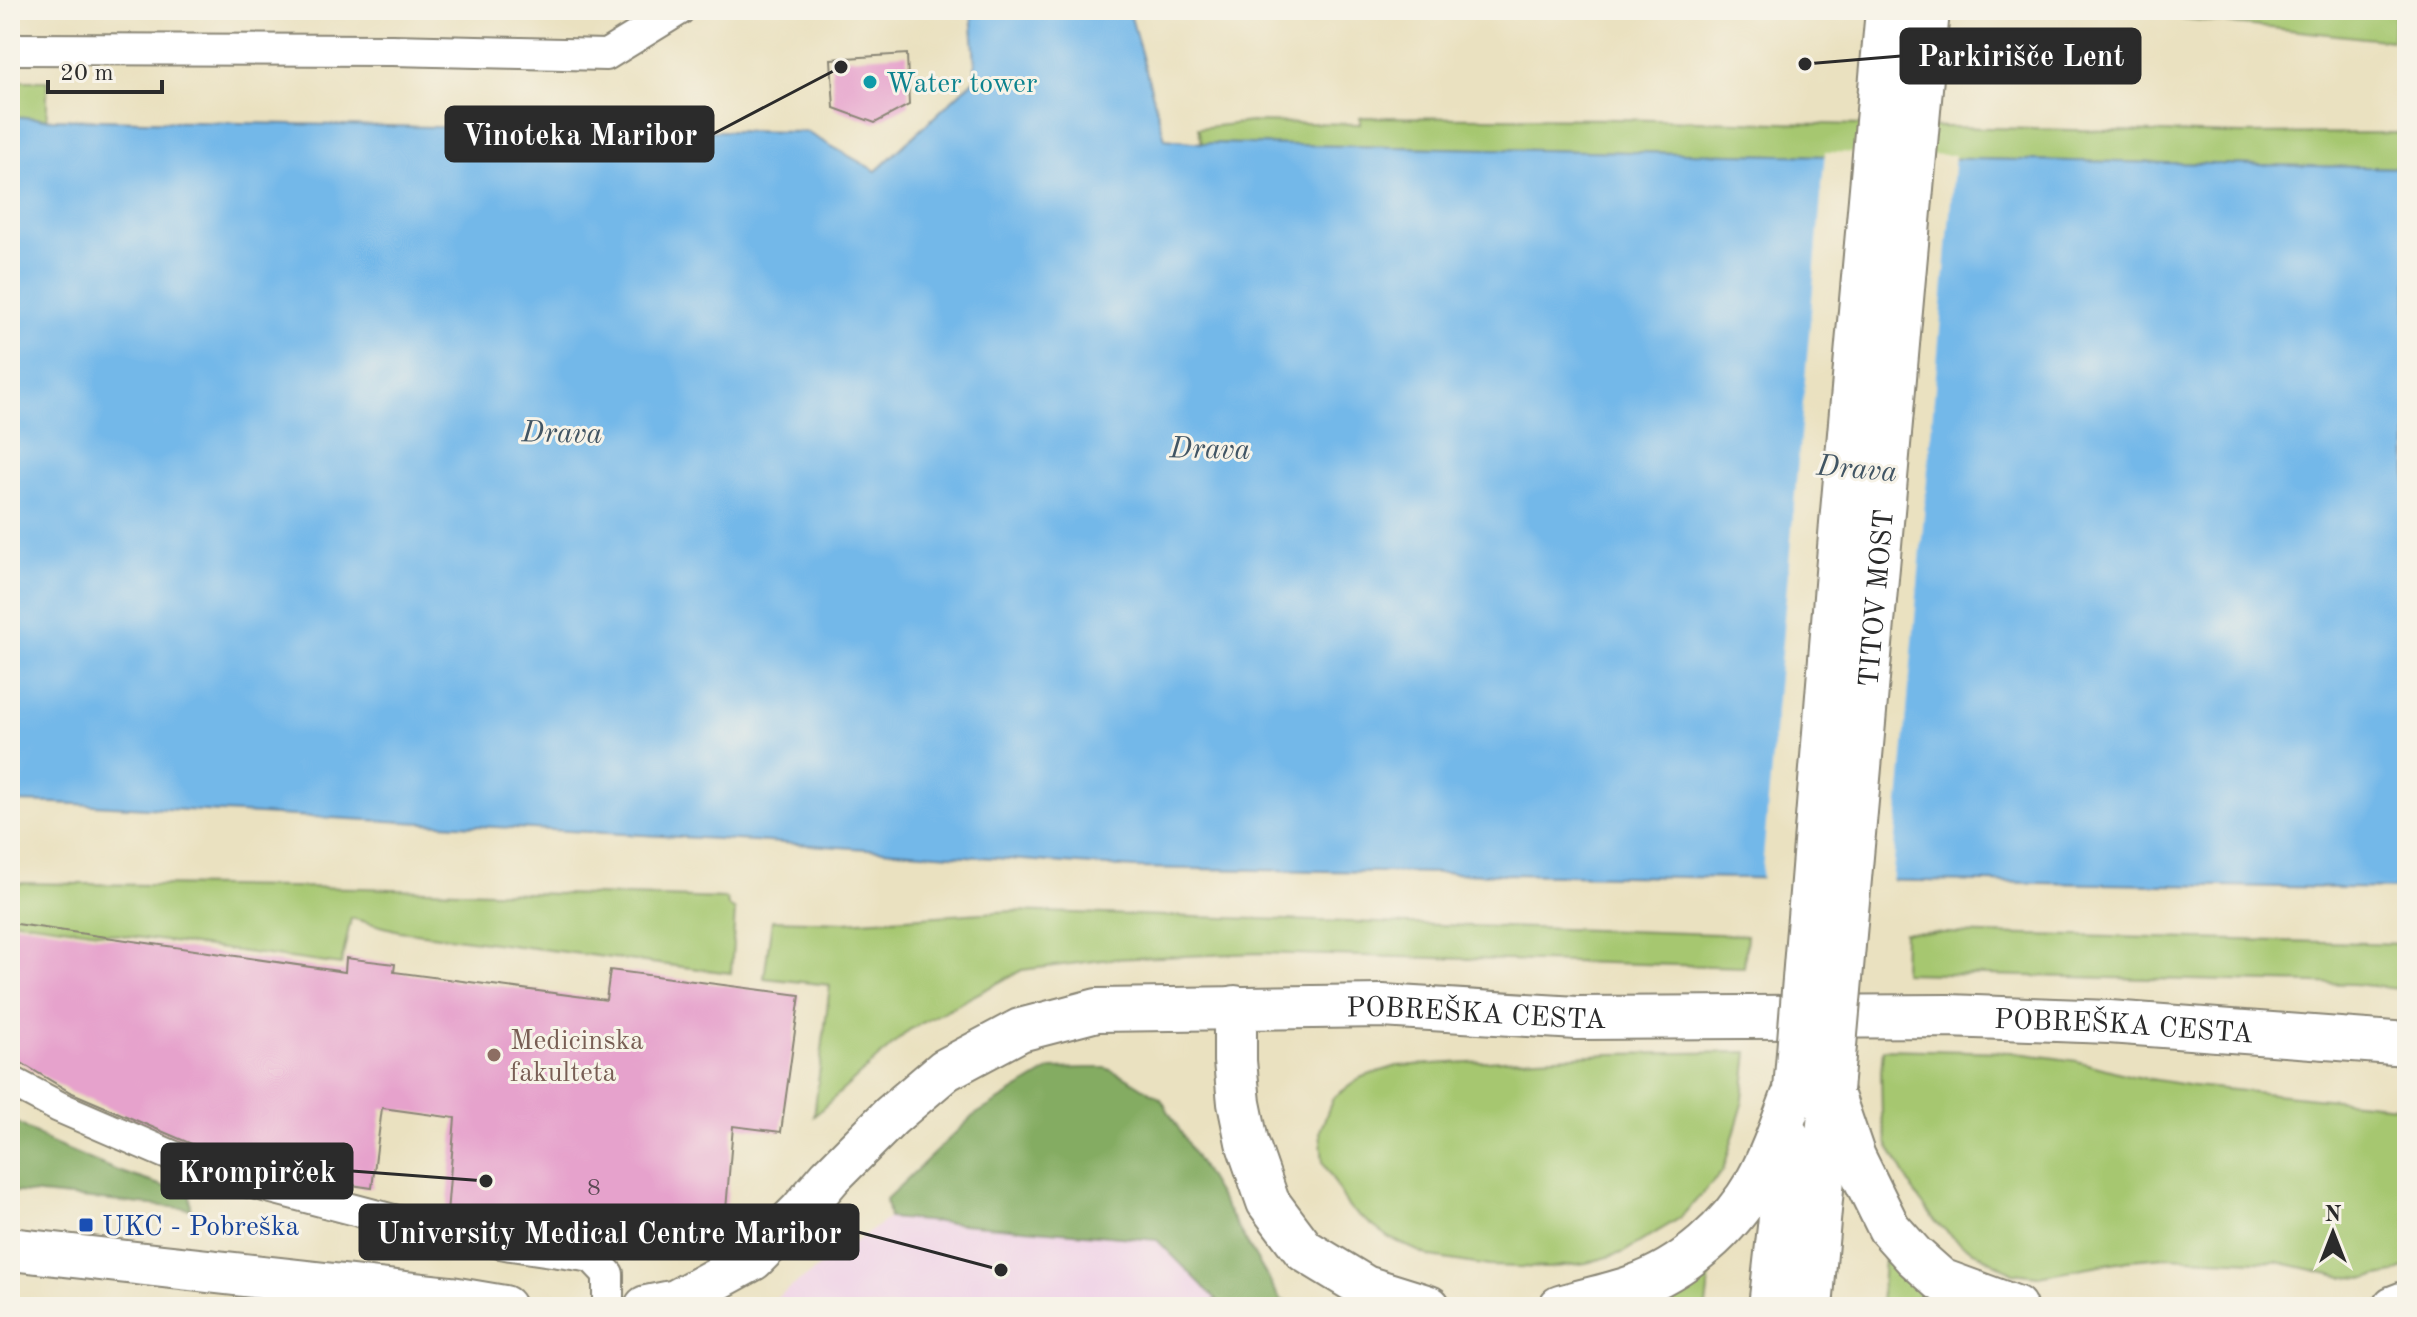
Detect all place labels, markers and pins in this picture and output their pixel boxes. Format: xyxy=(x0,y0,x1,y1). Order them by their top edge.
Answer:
callout: Parkirišče Lent xyxy=(1901,29,2140,83)
place label: Water tower xyxy=(886,71,1037,99)
marker: Water tower xyxy=(861,73,879,91)
callout: Vinoteka Maribor xyxy=(446,107,713,161)
place label: Medicinska fakulteta xyxy=(510,1028,644,1088)
marker: Medicinska fakulteta xyxy=(485,1046,503,1064)
callout: Krompirček xyxy=(162,1144,352,1198)
callout: University Medical Centre Maribor xyxy=(360,1205,858,1259)
place label: UKC - Pobreška xyxy=(102,1214,300,1242)
marker: UKC - Pobreška xyxy=(77,1216,95,1234)

